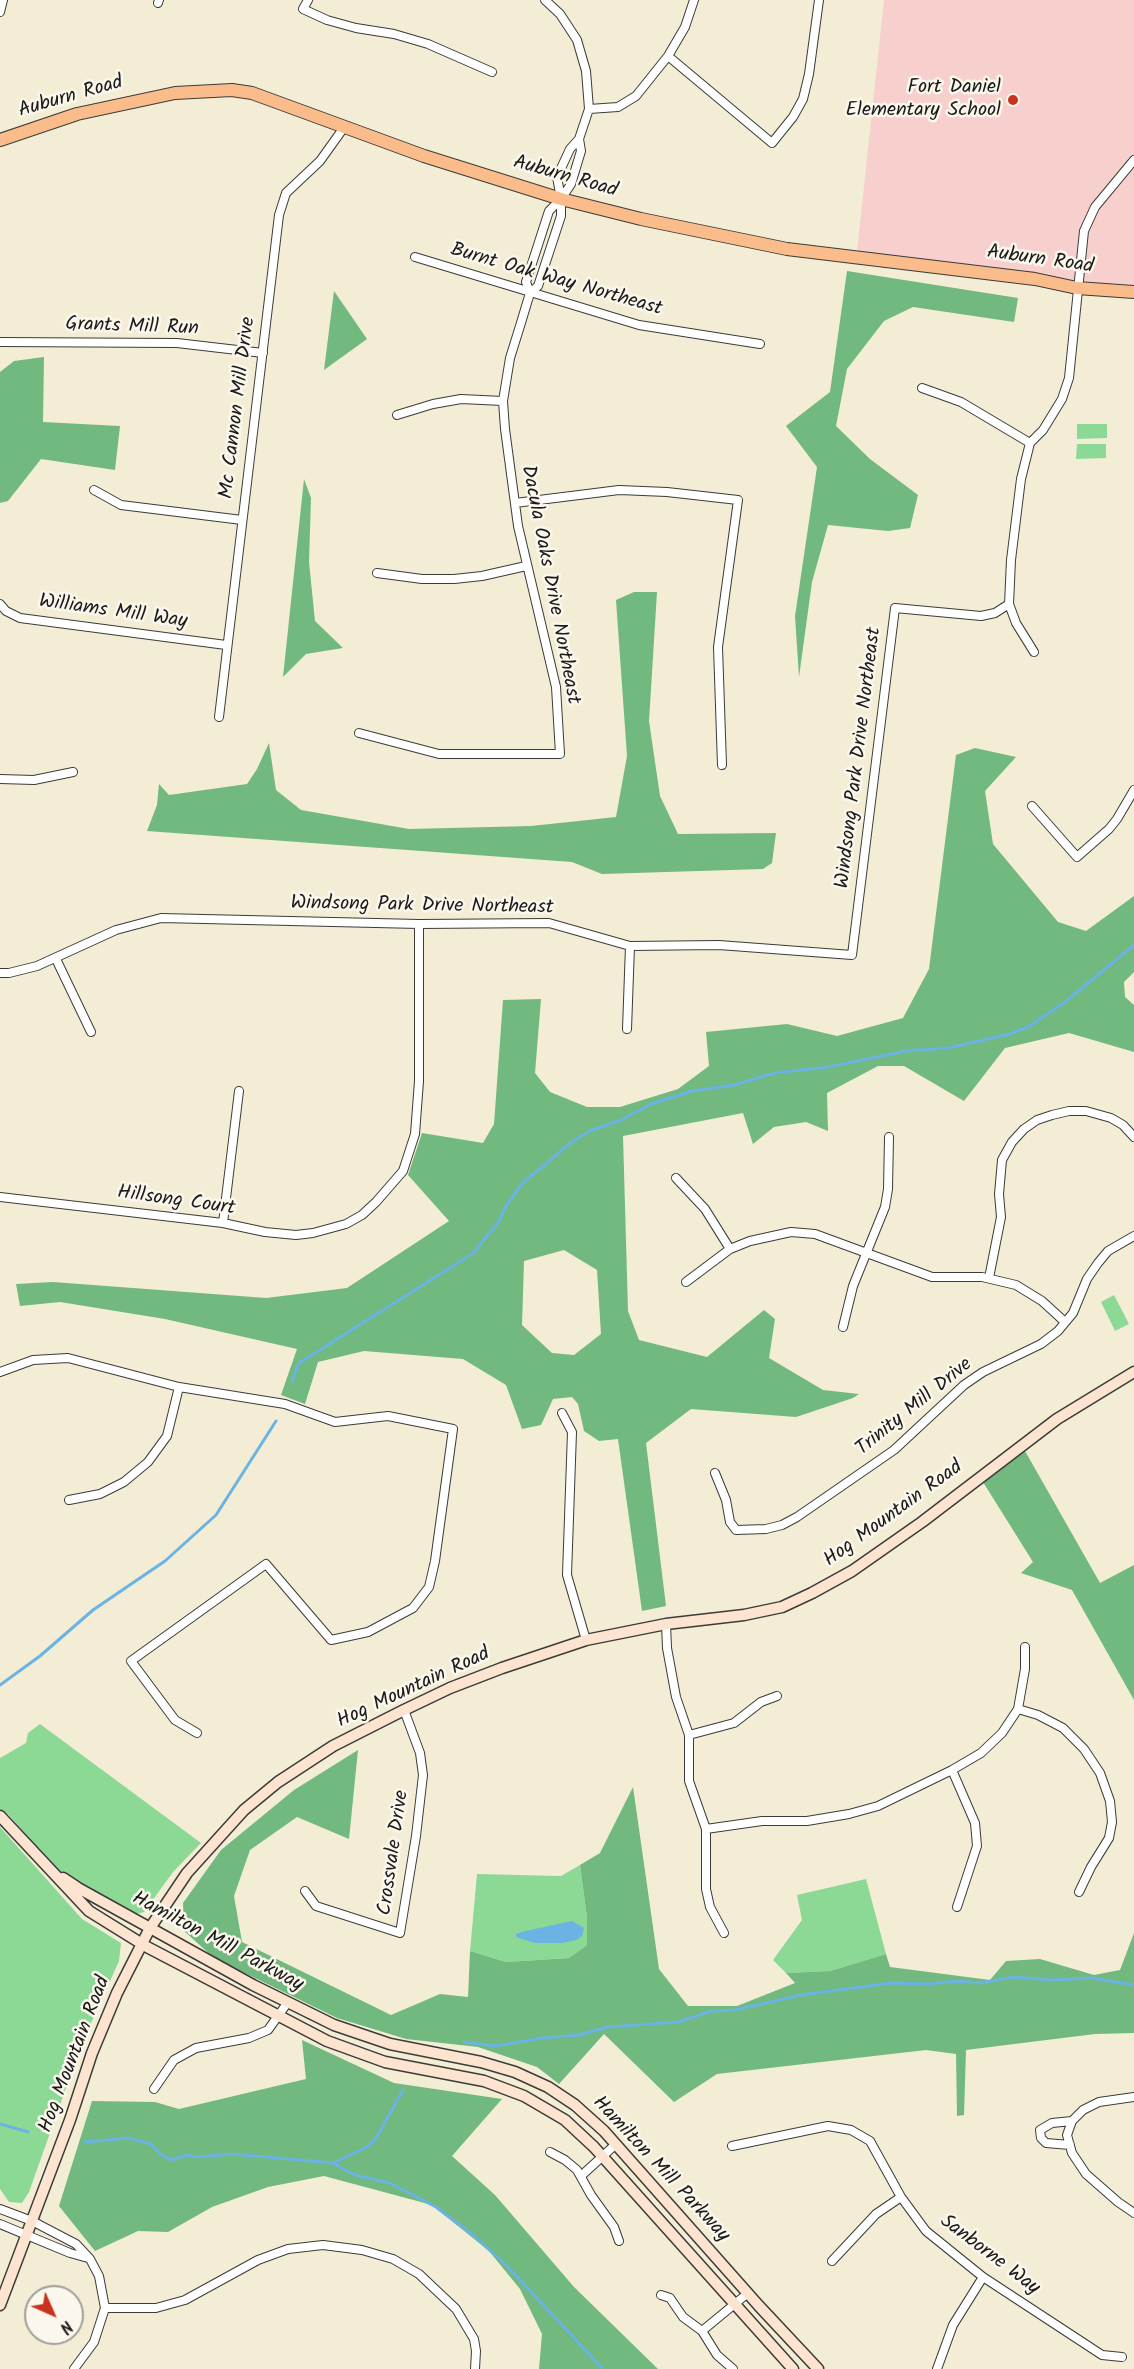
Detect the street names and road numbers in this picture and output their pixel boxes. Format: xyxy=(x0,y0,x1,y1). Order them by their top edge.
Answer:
street label: Auburn Road xyxy=(16,72,126,124)
street label: Auburn Road xyxy=(510,152,620,204)
street label: Burnt Oak Way Northeast xyxy=(447,239,665,323)
street label: Auburn Road xyxy=(985,242,1095,280)
street label: Grants Mill Run xyxy=(65,314,199,342)
street label: Mc Cannon Mill Drive xyxy=(216,316,262,500)
street label: Dacula Oaks Drive Northeast xyxy=(514,464,584,706)
street label: Williams Mill Way xyxy=(37,591,189,635)
street label: Windsong Park Drive Northeast xyxy=(832,626,888,890)
street label: Windsong Park Drive Northeast xyxy=(290,893,554,921)
street label: Hillsong Court xyxy=(116,1182,236,1222)
street label: Trinity Mill Drive xyxy=(852,1354,978,1462)
street label: Hog Mountain Road xyxy=(820,1457,968,1573)
street label: Hog Mountain Road xyxy=(334,1643,494,1735)
street label: Crossvale Drive xyxy=(374,1789,416,1917)
street label: Hamilton Mill Parkway xyxy=(127,1888,307,1998)
street label: Hog Mountain Road xyxy=(35,1973,117,2137)
street label: Hamilton Mill Parkway xyxy=(586,2092,734,2248)
street label: Sanborne Way xyxy=(934,2211,1044,2301)

